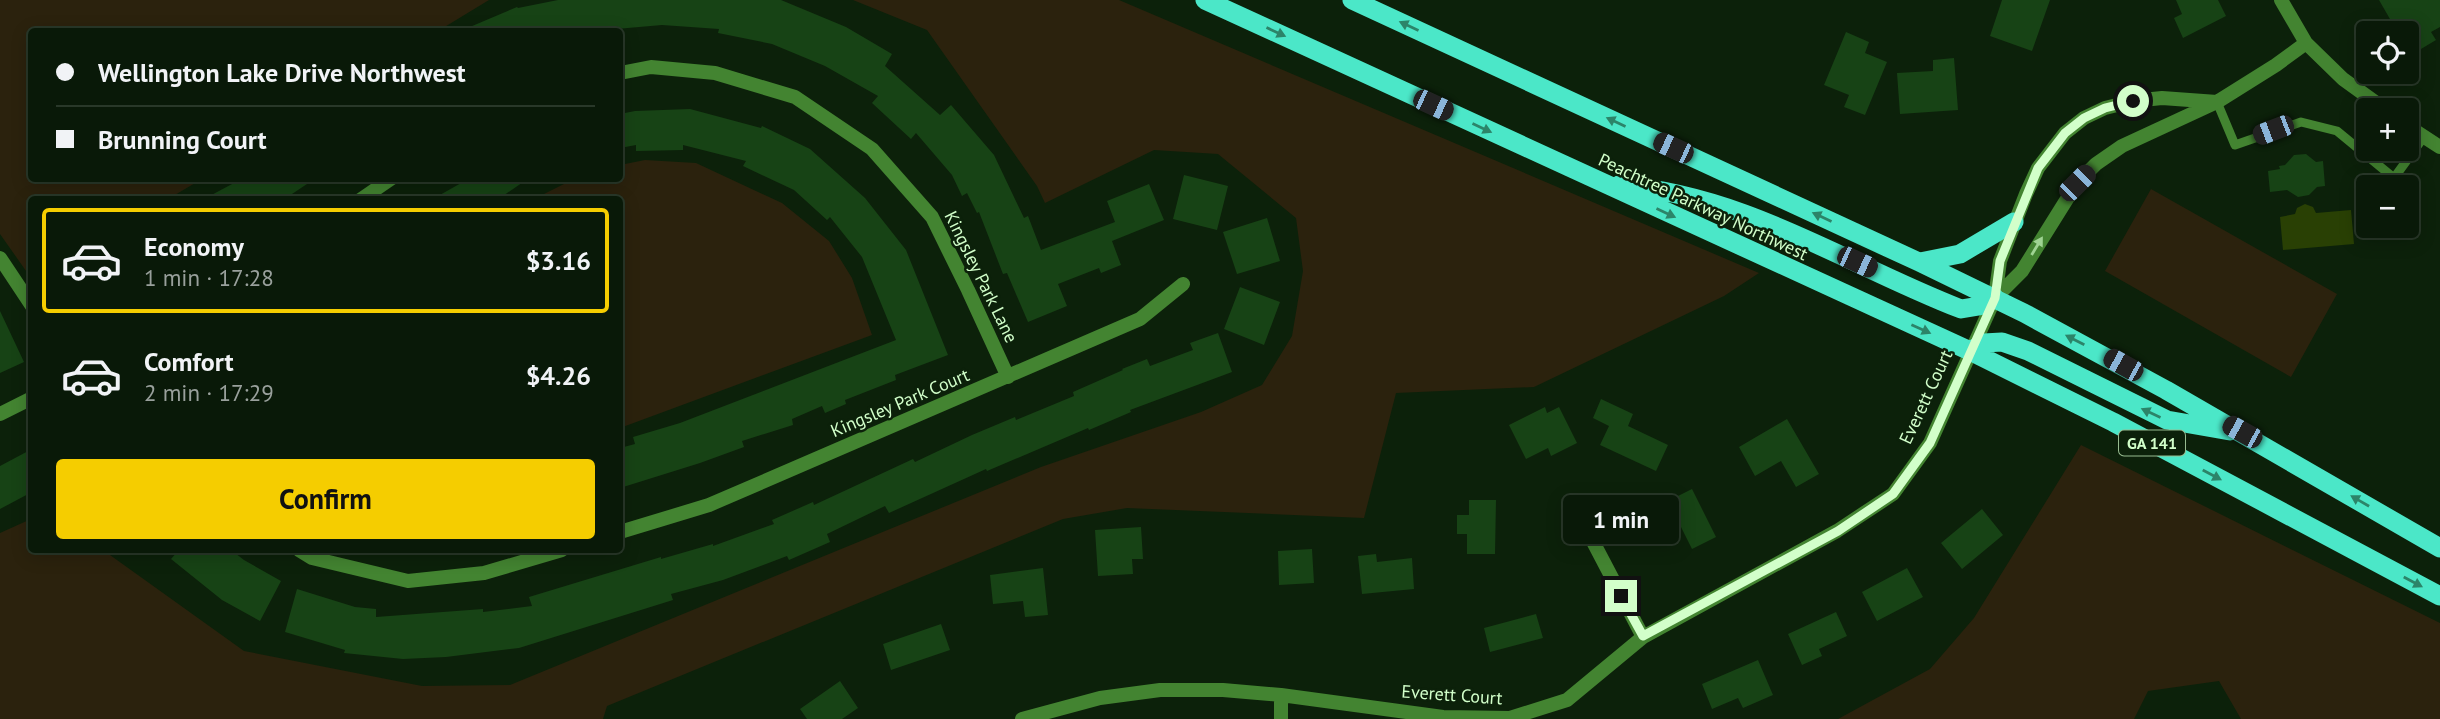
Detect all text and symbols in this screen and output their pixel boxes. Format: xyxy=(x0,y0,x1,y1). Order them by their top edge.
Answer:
one-way arrow xyxy=(1399,20,1419,32)
map controls xyxy=(2356,21,2419,238)
button: locate xyxy=(2356,21,2419,84)
one-way arrow xyxy=(1266,27,1286,38)
text: Wellington Lake Drive Northwest xyxy=(98,56,466,89)
route start xyxy=(2117,85,2149,117)
car xyxy=(1410,87,1457,123)
button: + xyxy=(2356,98,2419,161)
car xyxy=(2250,113,2297,147)
one-way arrow xyxy=(1605,116,1626,127)
one-way arrow xyxy=(1472,122,1492,134)
text: Brunning Court xyxy=(98,123,267,156)
car xyxy=(1650,130,1697,166)
street label: Peachtree Parkway Northwest xyxy=(1595,148,1812,265)
car xyxy=(2055,161,2100,205)
button: − xyxy=(2356,175,2419,238)
street label: Kingsley Park Lane xyxy=(940,207,1023,346)
one-way arrow xyxy=(1656,207,1676,219)
one-way arrow xyxy=(1812,211,1832,223)
icon: car xyxy=(60,229,123,292)
text: Economy xyxy=(144,230,244,263)
one-way arrow xyxy=(2031,236,2044,256)
text: $3.16 xyxy=(526,244,591,277)
car xyxy=(1834,244,1881,280)
text: 1 min · 17:28 xyxy=(144,263,274,292)
one-way arrow xyxy=(1911,323,1931,335)
one-way arrow xyxy=(2065,334,2085,345)
icon: car xyxy=(60,344,123,407)
text: Comfort xyxy=(144,345,234,378)
street label: Everett Court xyxy=(1894,346,1957,448)
car xyxy=(2100,346,2147,384)
text: $4.26 xyxy=(526,359,591,392)
street label: Kingsley Park Court xyxy=(827,363,973,442)
text: 2 min · 17:29 xyxy=(144,378,274,407)
one-way arrow xyxy=(2141,407,2162,418)
car xyxy=(2219,413,2266,451)
road number: GA 141 xyxy=(2119,430,2185,456)
button: Confirm xyxy=(56,459,595,539)
one-way arrow xyxy=(2202,469,2222,481)
callout: 1 min xyxy=(1563,494,1679,544)
one-way arrow xyxy=(2350,495,2369,507)
text: 1 min xyxy=(1593,505,1649,534)
one-way arrow xyxy=(2403,576,2422,588)
route end xyxy=(1605,580,1637,612)
street label: Everett Court xyxy=(1401,679,1503,710)

